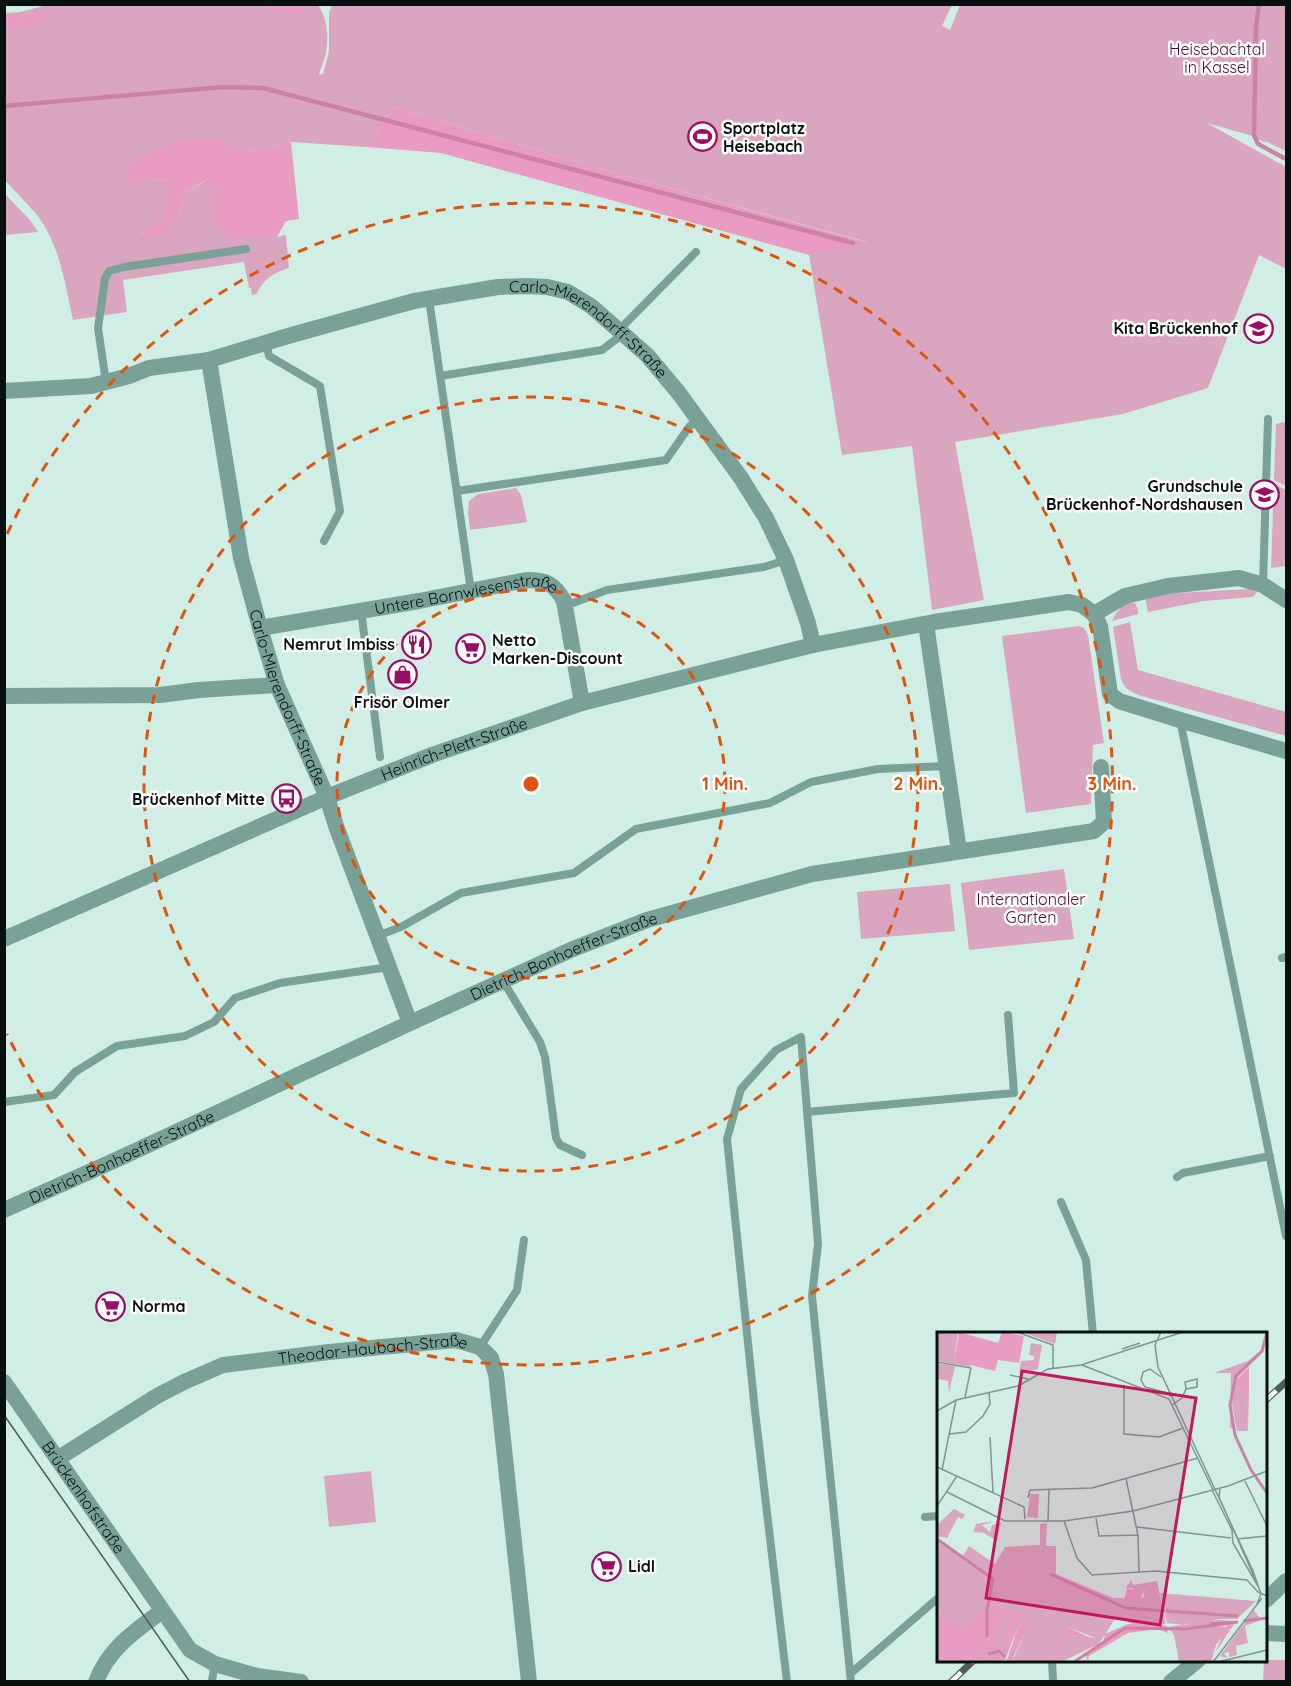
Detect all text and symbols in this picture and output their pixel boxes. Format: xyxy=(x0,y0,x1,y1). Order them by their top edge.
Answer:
park label: Heisebachtal in Kassel xyxy=(1169,39,1265,77)
place label: Sportplatz Heisebach xyxy=(723,118,805,156)
sports icon: Sportplatz Heisebach xyxy=(686,121,718,153)
street label: Carlo-Mierendorff-Straße xyxy=(509,276,672,382)
school or university icon: Kita Brückenhof xyxy=(1243,312,1275,344)
place label: Kita Brückenhof xyxy=(1113,318,1238,338)
place label: Grundschule Brückenhof-Nordshausen xyxy=(1046,476,1243,514)
school or university icon: Grundschule Brückenhof-Nordshausen xyxy=(1248,479,1280,511)
street label: Untere Bornwiesenstraße xyxy=(373,570,563,618)
street label: Carlo-Mierendorff-Straße xyxy=(245,607,331,789)
restaurant icon: Nemrut Imbiss xyxy=(400,628,432,660)
place label: Netto Marken-Discount xyxy=(492,630,623,668)
supermarket icon: Netto Marken-Discount xyxy=(455,633,487,665)
place label: Nemrut Imbiss xyxy=(283,634,395,654)
shop icon: Frisör Olmer xyxy=(386,658,418,690)
place label: Frisör Olmer xyxy=(354,692,450,712)
street label: Heinrich-Plett-Straße xyxy=(378,713,530,784)
text: 1 Min. xyxy=(702,772,748,795)
text: 2 Min. xyxy=(893,772,943,795)
text: 3 Min. xyxy=(1088,772,1136,795)
centre of rings xyxy=(521,774,541,794)
bus stop icon: Brückenhof Mitte xyxy=(270,783,302,815)
place label: Brückenhof Mitte xyxy=(132,789,265,809)
park label: Internationaler Garten xyxy=(977,889,1085,927)
street label: Dietrich-Bonhoeffer-Straße xyxy=(467,908,660,1004)
street label: Dietrich-Bonhoeffer-Straße xyxy=(26,1106,217,1208)
supermarket icon: Norma xyxy=(95,1290,127,1322)
place label: Norma xyxy=(132,1296,186,1316)
street label: Theodor-Haubach-Straße xyxy=(277,1330,470,1368)
inset map xyxy=(937,1332,1267,1662)
street label: Brückenhofstraße xyxy=(38,1437,130,1557)
supermarket icon: Lidl xyxy=(591,1550,623,1582)
place label: Lidl xyxy=(628,1556,655,1576)

